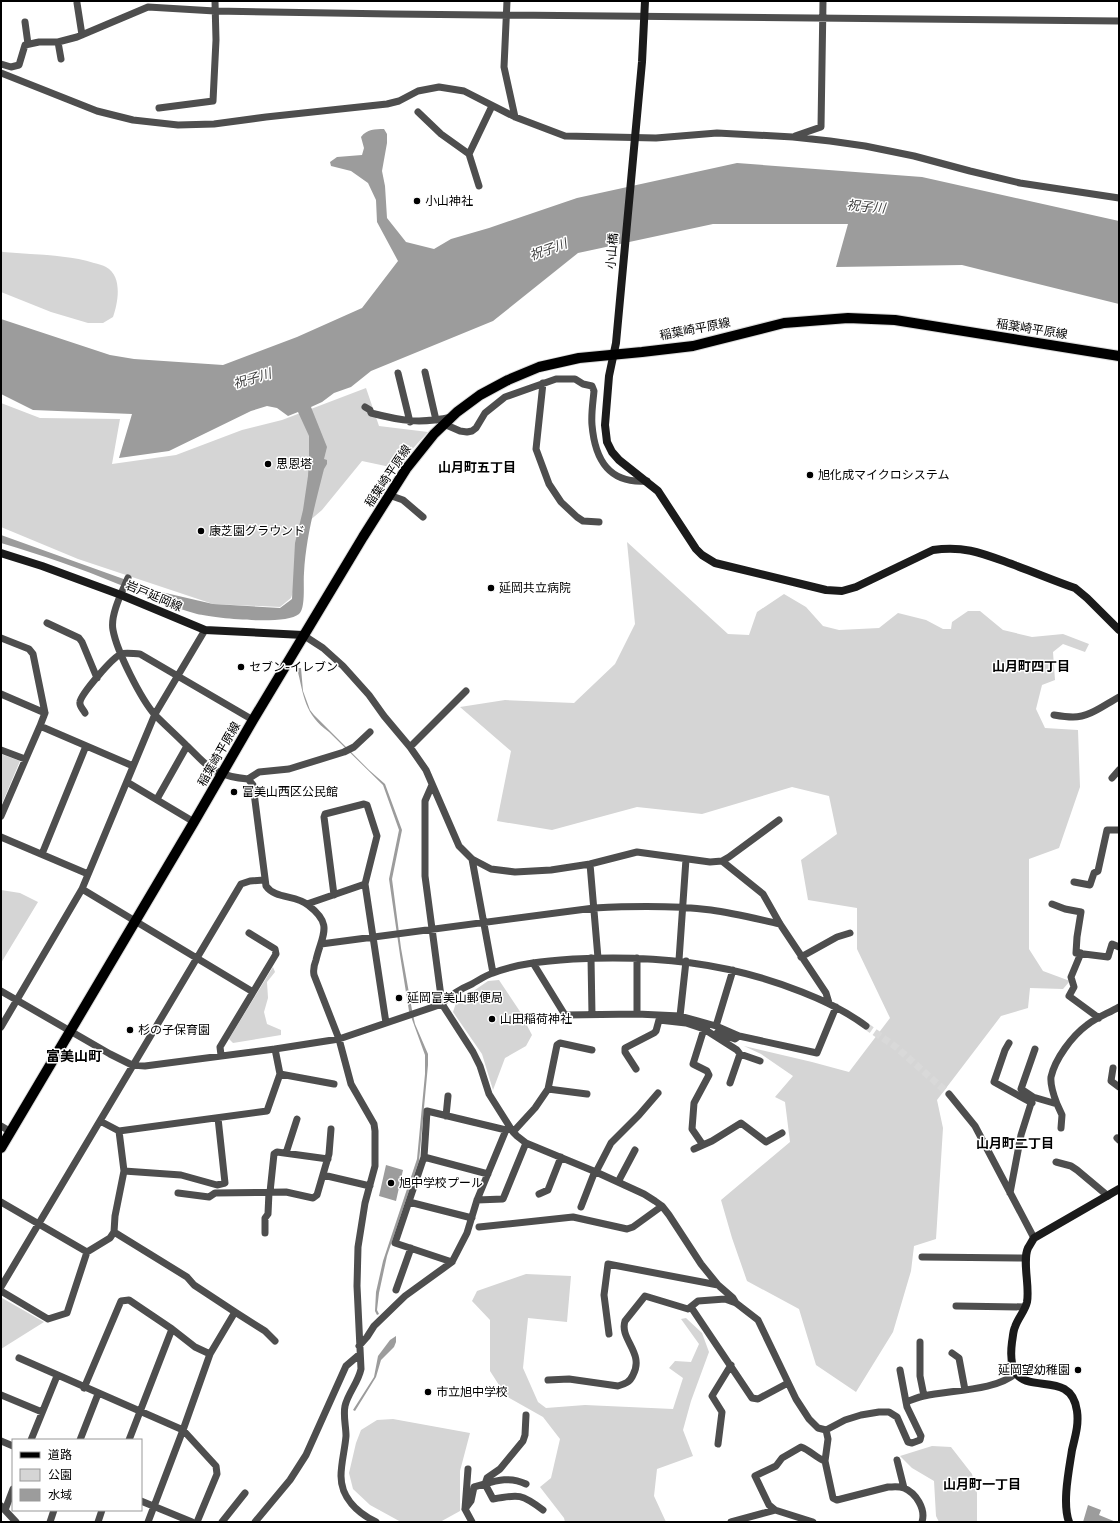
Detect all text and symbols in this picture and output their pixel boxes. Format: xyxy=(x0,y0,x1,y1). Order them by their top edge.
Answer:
place label: 小山神社 xyxy=(425,193,473,208)
marker: 小山神社 xyxy=(412,196,422,206)
water label: 祝子川 xyxy=(846,196,888,216)
street label: 小山橋 xyxy=(602,232,621,270)
water label: 祝子川 xyxy=(527,234,571,263)
street label: 稲葉崎平原線 xyxy=(658,314,732,343)
street label: 稲葉崎平原線 xyxy=(995,315,1069,342)
water label: 祝子川 xyxy=(231,364,275,391)
street label: 稲葉崎平原線 xyxy=(361,442,414,510)
place label: 思恩塔 xyxy=(276,456,312,471)
marker: 思恩塔 xyxy=(263,459,273,469)
district label: 山月町五丁目 xyxy=(438,459,516,475)
place label: 旭化成マイクロシステム xyxy=(818,467,949,482)
marker: 旭化成マイクロシステム xyxy=(805,470,815,480)
place label: 康芝園グラウンド xyxy=(209,523,305,538)
marker: 康芝園グラウンド xyxy=(196,526,206,536)
street label: 岩戸延岡線 xyxy=(124,577,185,614)
place label: 延岡共立病院 xyxy=(499,580,571,595)
marker: 延岡共立病院 xyxy=(486,583,496,593)
district label: 山月町四丁目 xyxy=(992,658,1070,674)
place label: セブン-イレブン xyxy=(249,659,338,674)
marker: セブン-イレブン xyxy=(236,662,246,672)
street label: 稲葉崎平原線 xyxy=(194,719,243,789)
place label: 富美山西区公民館 xyxy=(242,784,338,799)
marker: 富美山西区公民館 xyxy=(229,787,239,797)
place label: 延岡富美山郵便局 xyxy=(407,990,503,1005)
marker: 延岡富美山郵便局 xyxy=(394,993,404,1003)
place label: 山田稲荷神社 xyxy=(500,1011,572,1026)
marker: 山田稲荷神社 xyxy=(487,1014,497,1024)
place label: 杉の子保育園 xyxy=(138,1022,210,1037)
marker: 杉の子保育園 xyxy=(125,1025,135,1035)
district label: 富美山町 xyxy=(46,1047,102,1065)
district label: 山月町二丁目 xyxy=(976,1135,1054,1151)
place label: 旭中学校プール xyxy=(399,1175,483,1190)
marker: 旭中学校プール xyxy=(386,1178,396,1188)
place label: 延岡望幼稚園 xyxy=(998,1362,1070,1377)
marker: 延岡望幼稚園 xyxy=(1073,1365,1083,1375)
place label: 市立旭中学校 xyxy=(436,1384,508,1399)
marker: 市立旭中学校 xyxy=(423,1387,433,1397)
legend xyxy=(12,1439,142,1511)
text: 道路 xyxy=(48,1447,72,1462)
text: 公園 xyxy=(48,1467,72,1482)
district label: 山月町一丁目 xyxy=(943,1476,1021,1492)
text: 水域 xyxy=(48,1487,72,1502)

